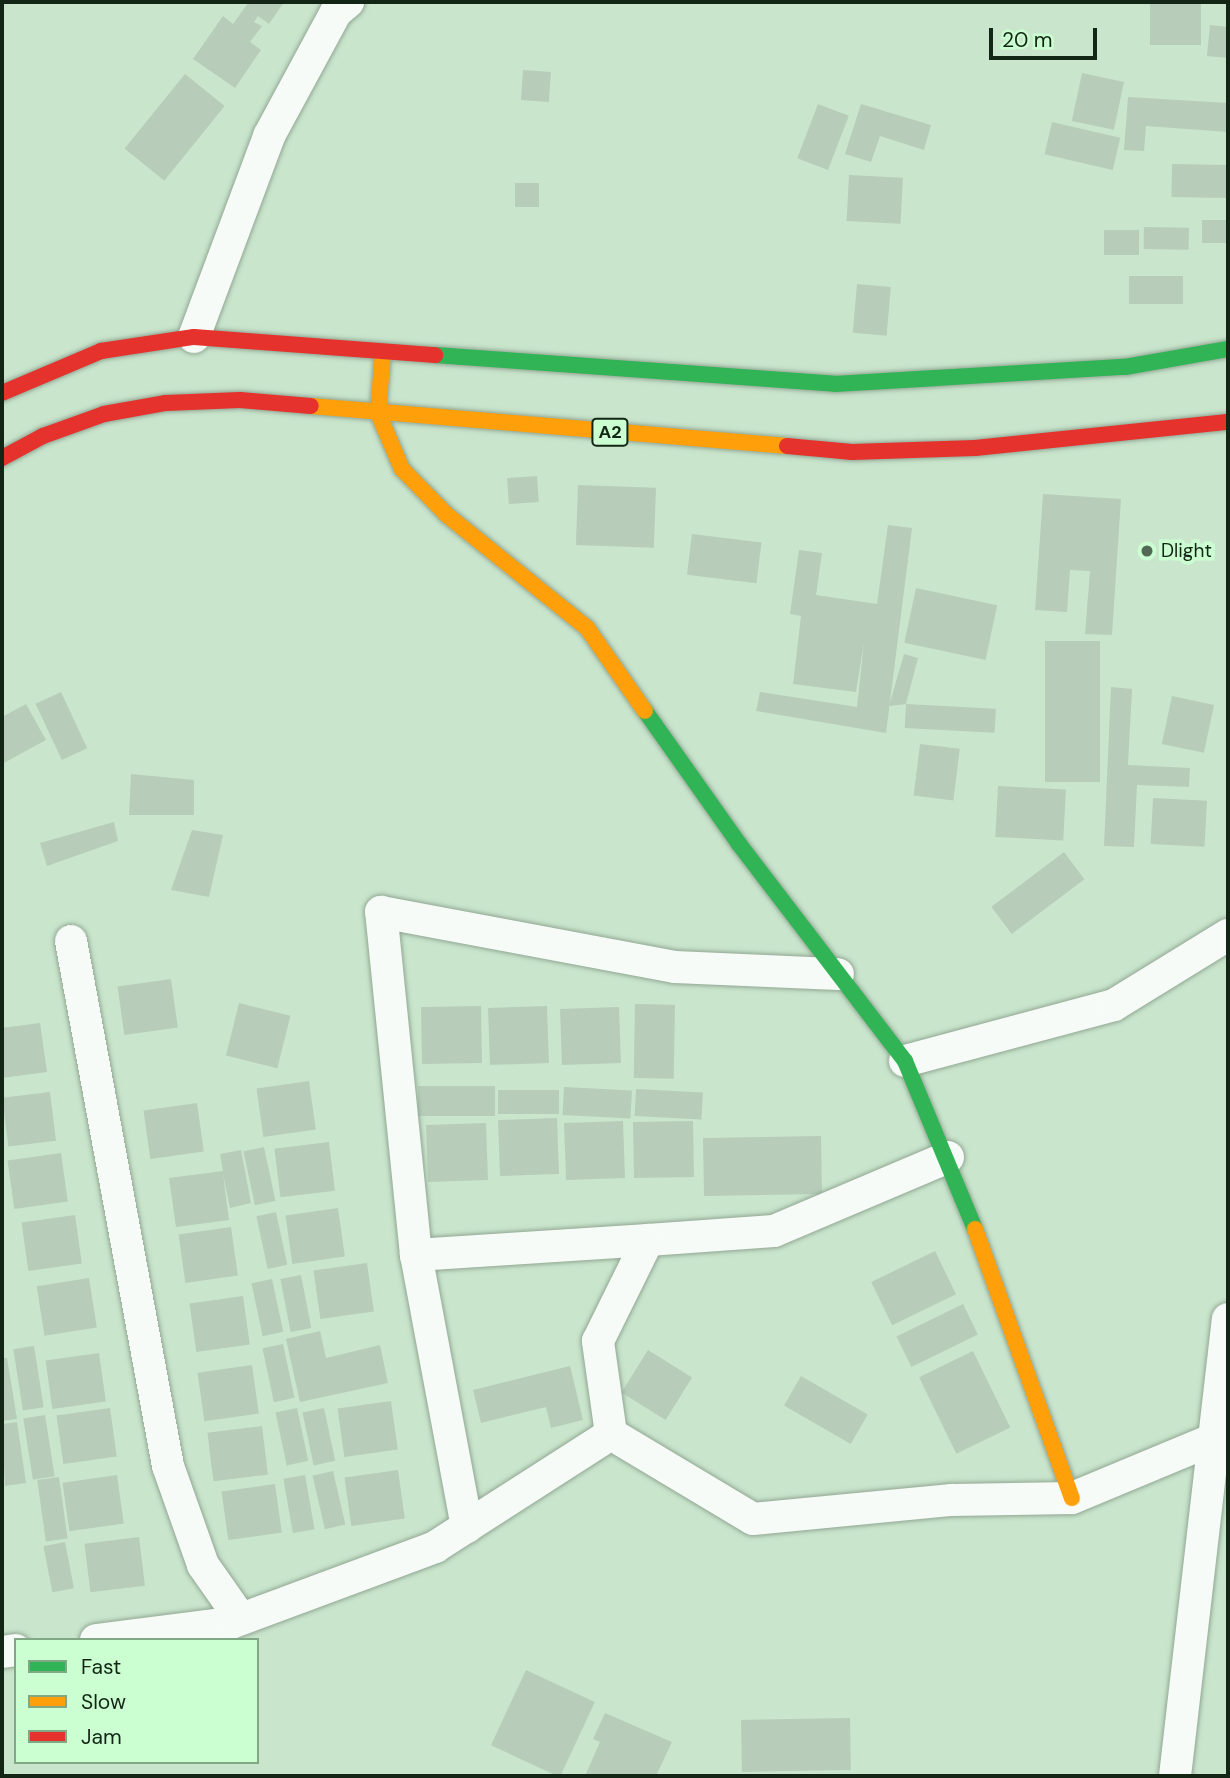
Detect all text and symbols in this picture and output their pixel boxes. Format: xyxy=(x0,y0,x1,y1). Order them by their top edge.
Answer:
scale bar xyxy=(992,14,1100,58)
text: 20 m xyxy=(1002,26,1053,54)
road number: A2 xyxy=(591,418,629,446)
place label: Dlight xyxy=(1161,540,1212,562)
marker: Dlight xyxy=(1139,543,1155,559)
legend xyxy=(14,1638,259,1764)
text: Fast xyxy=(81,1653,121,1681)
text: Slow xyxy=(81,1688,126,1716)
text: Jam xyxy=(81,1723,122,1751)

